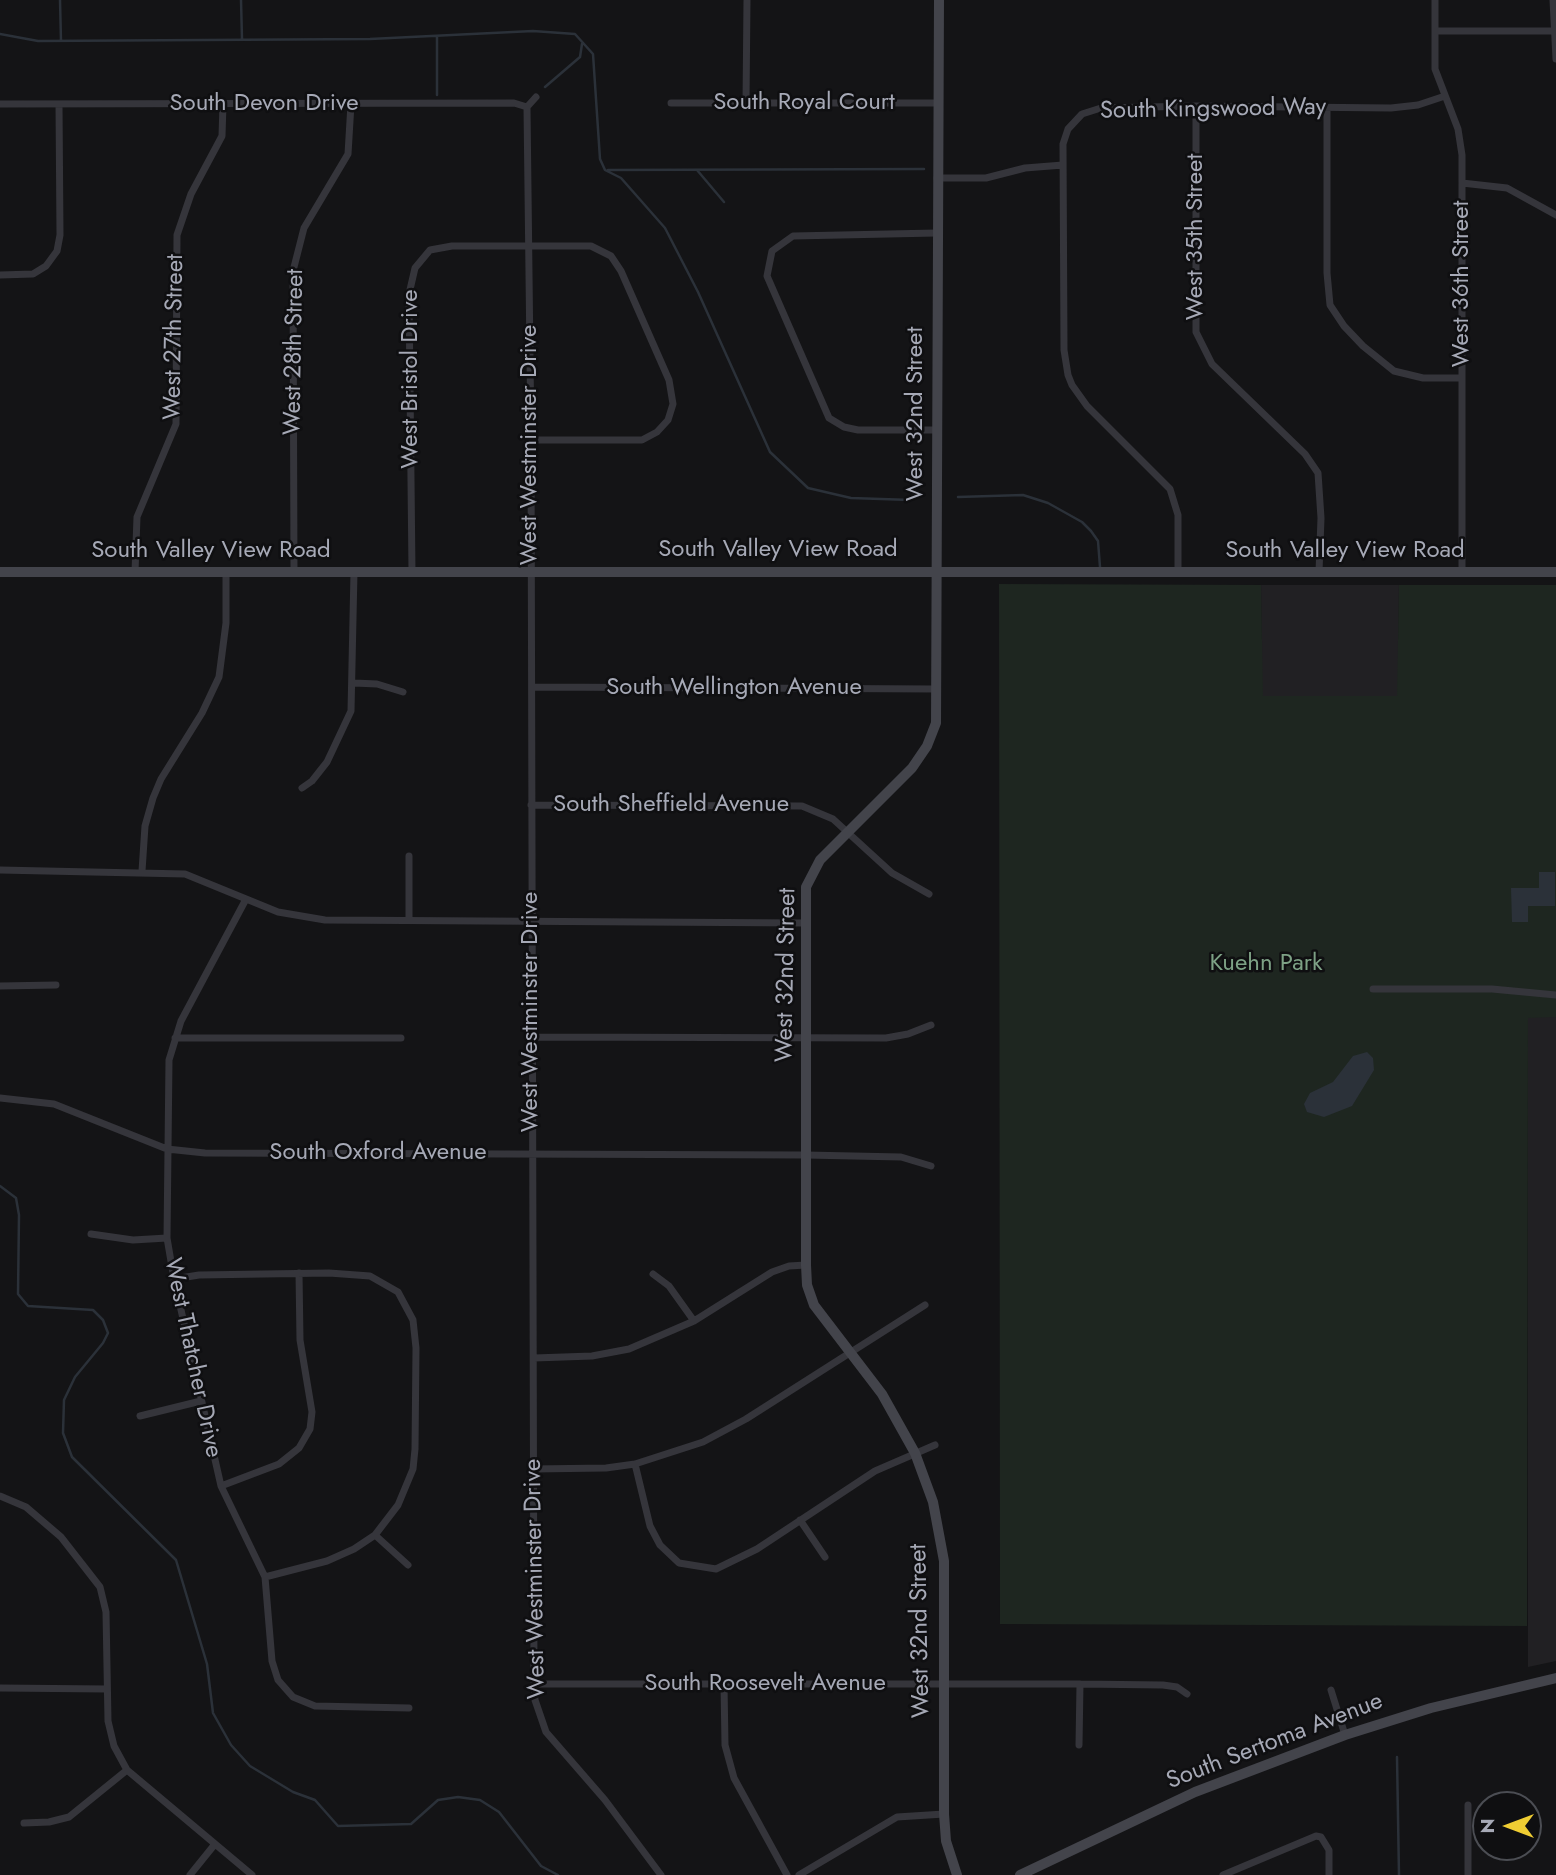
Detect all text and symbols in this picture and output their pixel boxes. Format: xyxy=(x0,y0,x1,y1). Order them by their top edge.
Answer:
street label: South Royal Court xyxy=(713,89,895,117)
street label: South Devon Drive xyxy=(169,90,359,118)
street label: South Kingswood Way xyxy=(1100,94,1326,126)
street label: West 35th Street xyxy=(1182,154,1210,320)
street label: West 36th Street xyxy=(1448,201,1476,367)
street label: West 27th Street xyxy=(159,254,191,420)
street label: West 28th Street xyxy=(279,269,311,435)
street label: West Bristol Drive xyxy=(397,289,425,469)
street label: West Westminster Drive xyxy=(516,325,544,565)
street label: West 32nd Street xyxy=(902,327,930,501)
street label: South Valley View Road xyxy=(658,536,898,564)
street label: South Valley View Road xyxy=(91,537,331,565)
street label: South Valley View Road xyxy=(1225,537,1465,565)
street label: South Wellington Avenue xyxy=(606,674,862,702)
street label: South Sheffield Avenue xyxy=(553,791,789,819)
street label: West 32nd Street xyxy=(771,888,803,1062)
street label: West Westminster Drive xyxy=(517,892,545,1132)
park label: Kuehn Park xyxy=(1210,950,1322,978)
street label: South Oxford Avenue xyxy=(269,1139,487,1167)
street label: West Thatcher Drive xyxy=(157,1256,227,1460)
street label: West Westminster Drive xyxy=(520,1458,552,1700)
street label: West 32nd Street xyxy=(905,1544,937,1718)
street label: South Roosevelt Avenue xyxy=(644,1670,886,1698)
street label: South Sertoma Avenue xyxy=(1163,1687,1387,1797)
north arrow xyxy=(1472,1791,1542,1861)
text: N xyxy=(1474,1818,1501,1834)

